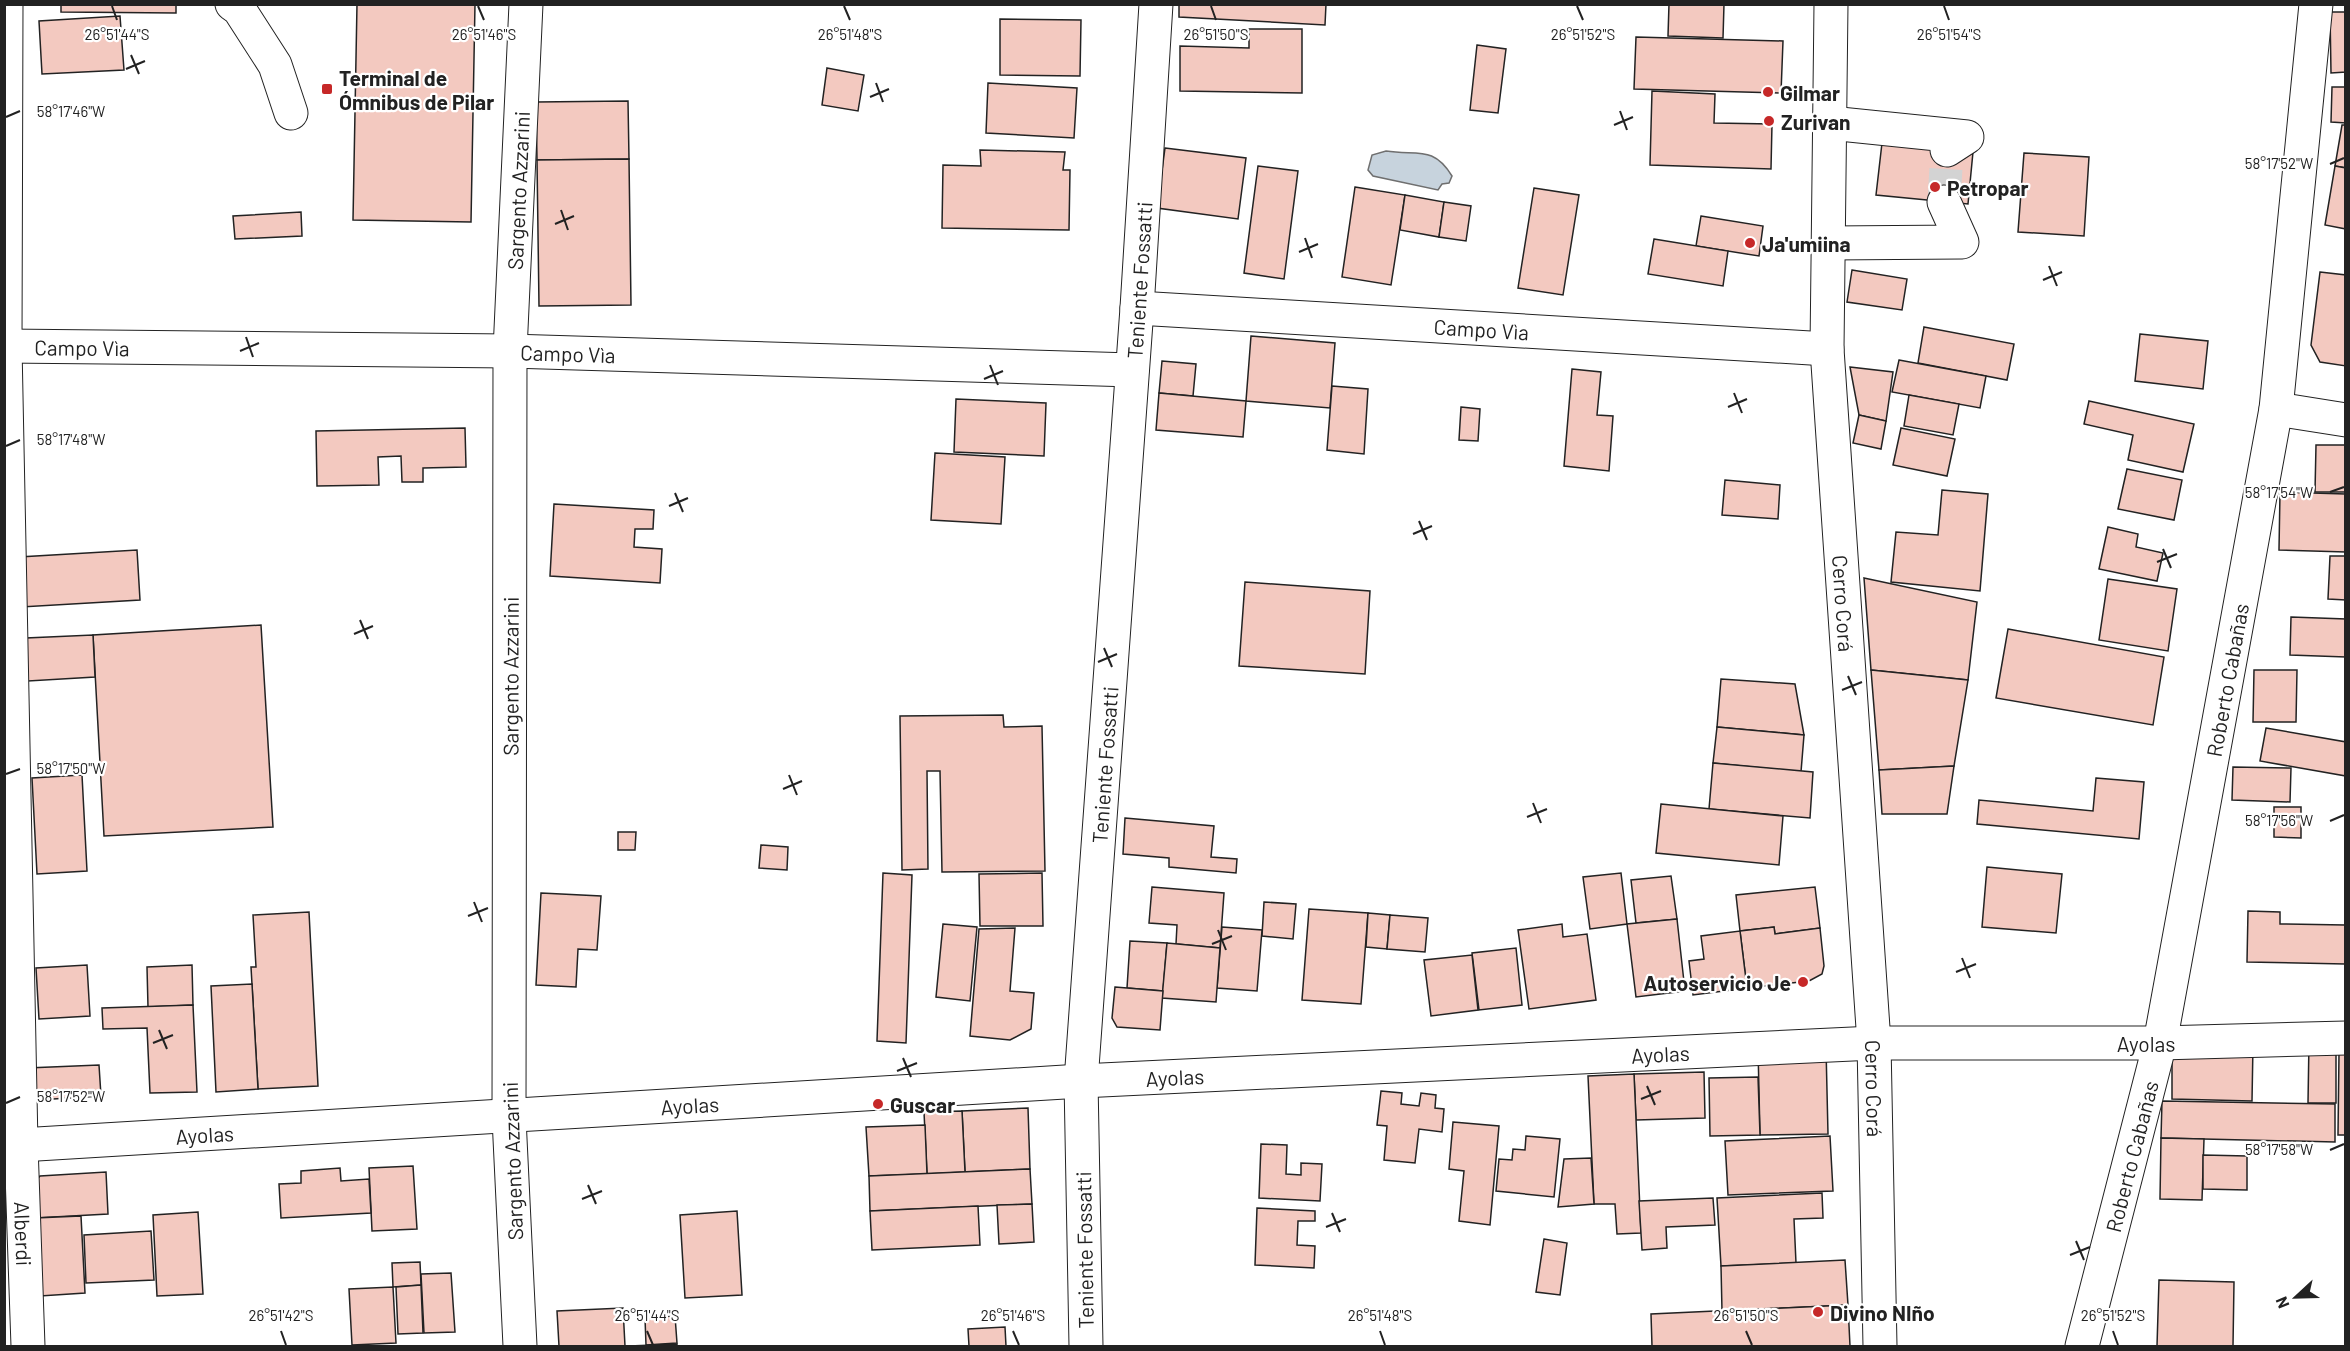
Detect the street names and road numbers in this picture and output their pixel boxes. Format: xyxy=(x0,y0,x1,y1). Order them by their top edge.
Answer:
street label: Sargento Azzarini xyxy=(501,110,534,270)
street label: Teniente Fossatti xyxy=(1121,201,1156,360)
street label: Campo Vìa xyxy=(1433,313,1530,344)
street label: Campo Vìa xyxy=(34,334,130,360)
street label: Campo Vìa xyxy=(520,339,616,367)
street label: Cerro Corá xyxy=(1828,554,1860,653)
street label: Sargento Azzarini xyxy=(497,597,522,756)
street label: Roberto Cabañas xyxy=(2200,601,2253,759)
street label: Teniente Fossatti xyxy=(1086,685,1122,844)
street label: Ayolas xyxy=(2117,1030,2176,1056)
street label: Ayolas xyxy=(1630,1039,1690,1067)
street label: Cerro Corá xyxy=(1861,1039,1888,1137)
street label: Ayolas xyxy=(1145,1063,1205,1090)
street label: Roberto Cabañas xyxy=(2099,1078,2162,1235)
street label: Sargento Azzarini xyxy=(497,1081,527,1241)
street label: Ayolas xyxy=(660,1090,720,1119)
street label: Ayolas xyxy=(175,1120,235,1148)
street label: Teniente Fossatti xyxy=(1070,1171,1098,1329)
street label: Alberdi xyxy=(10,1201,38,1266)

